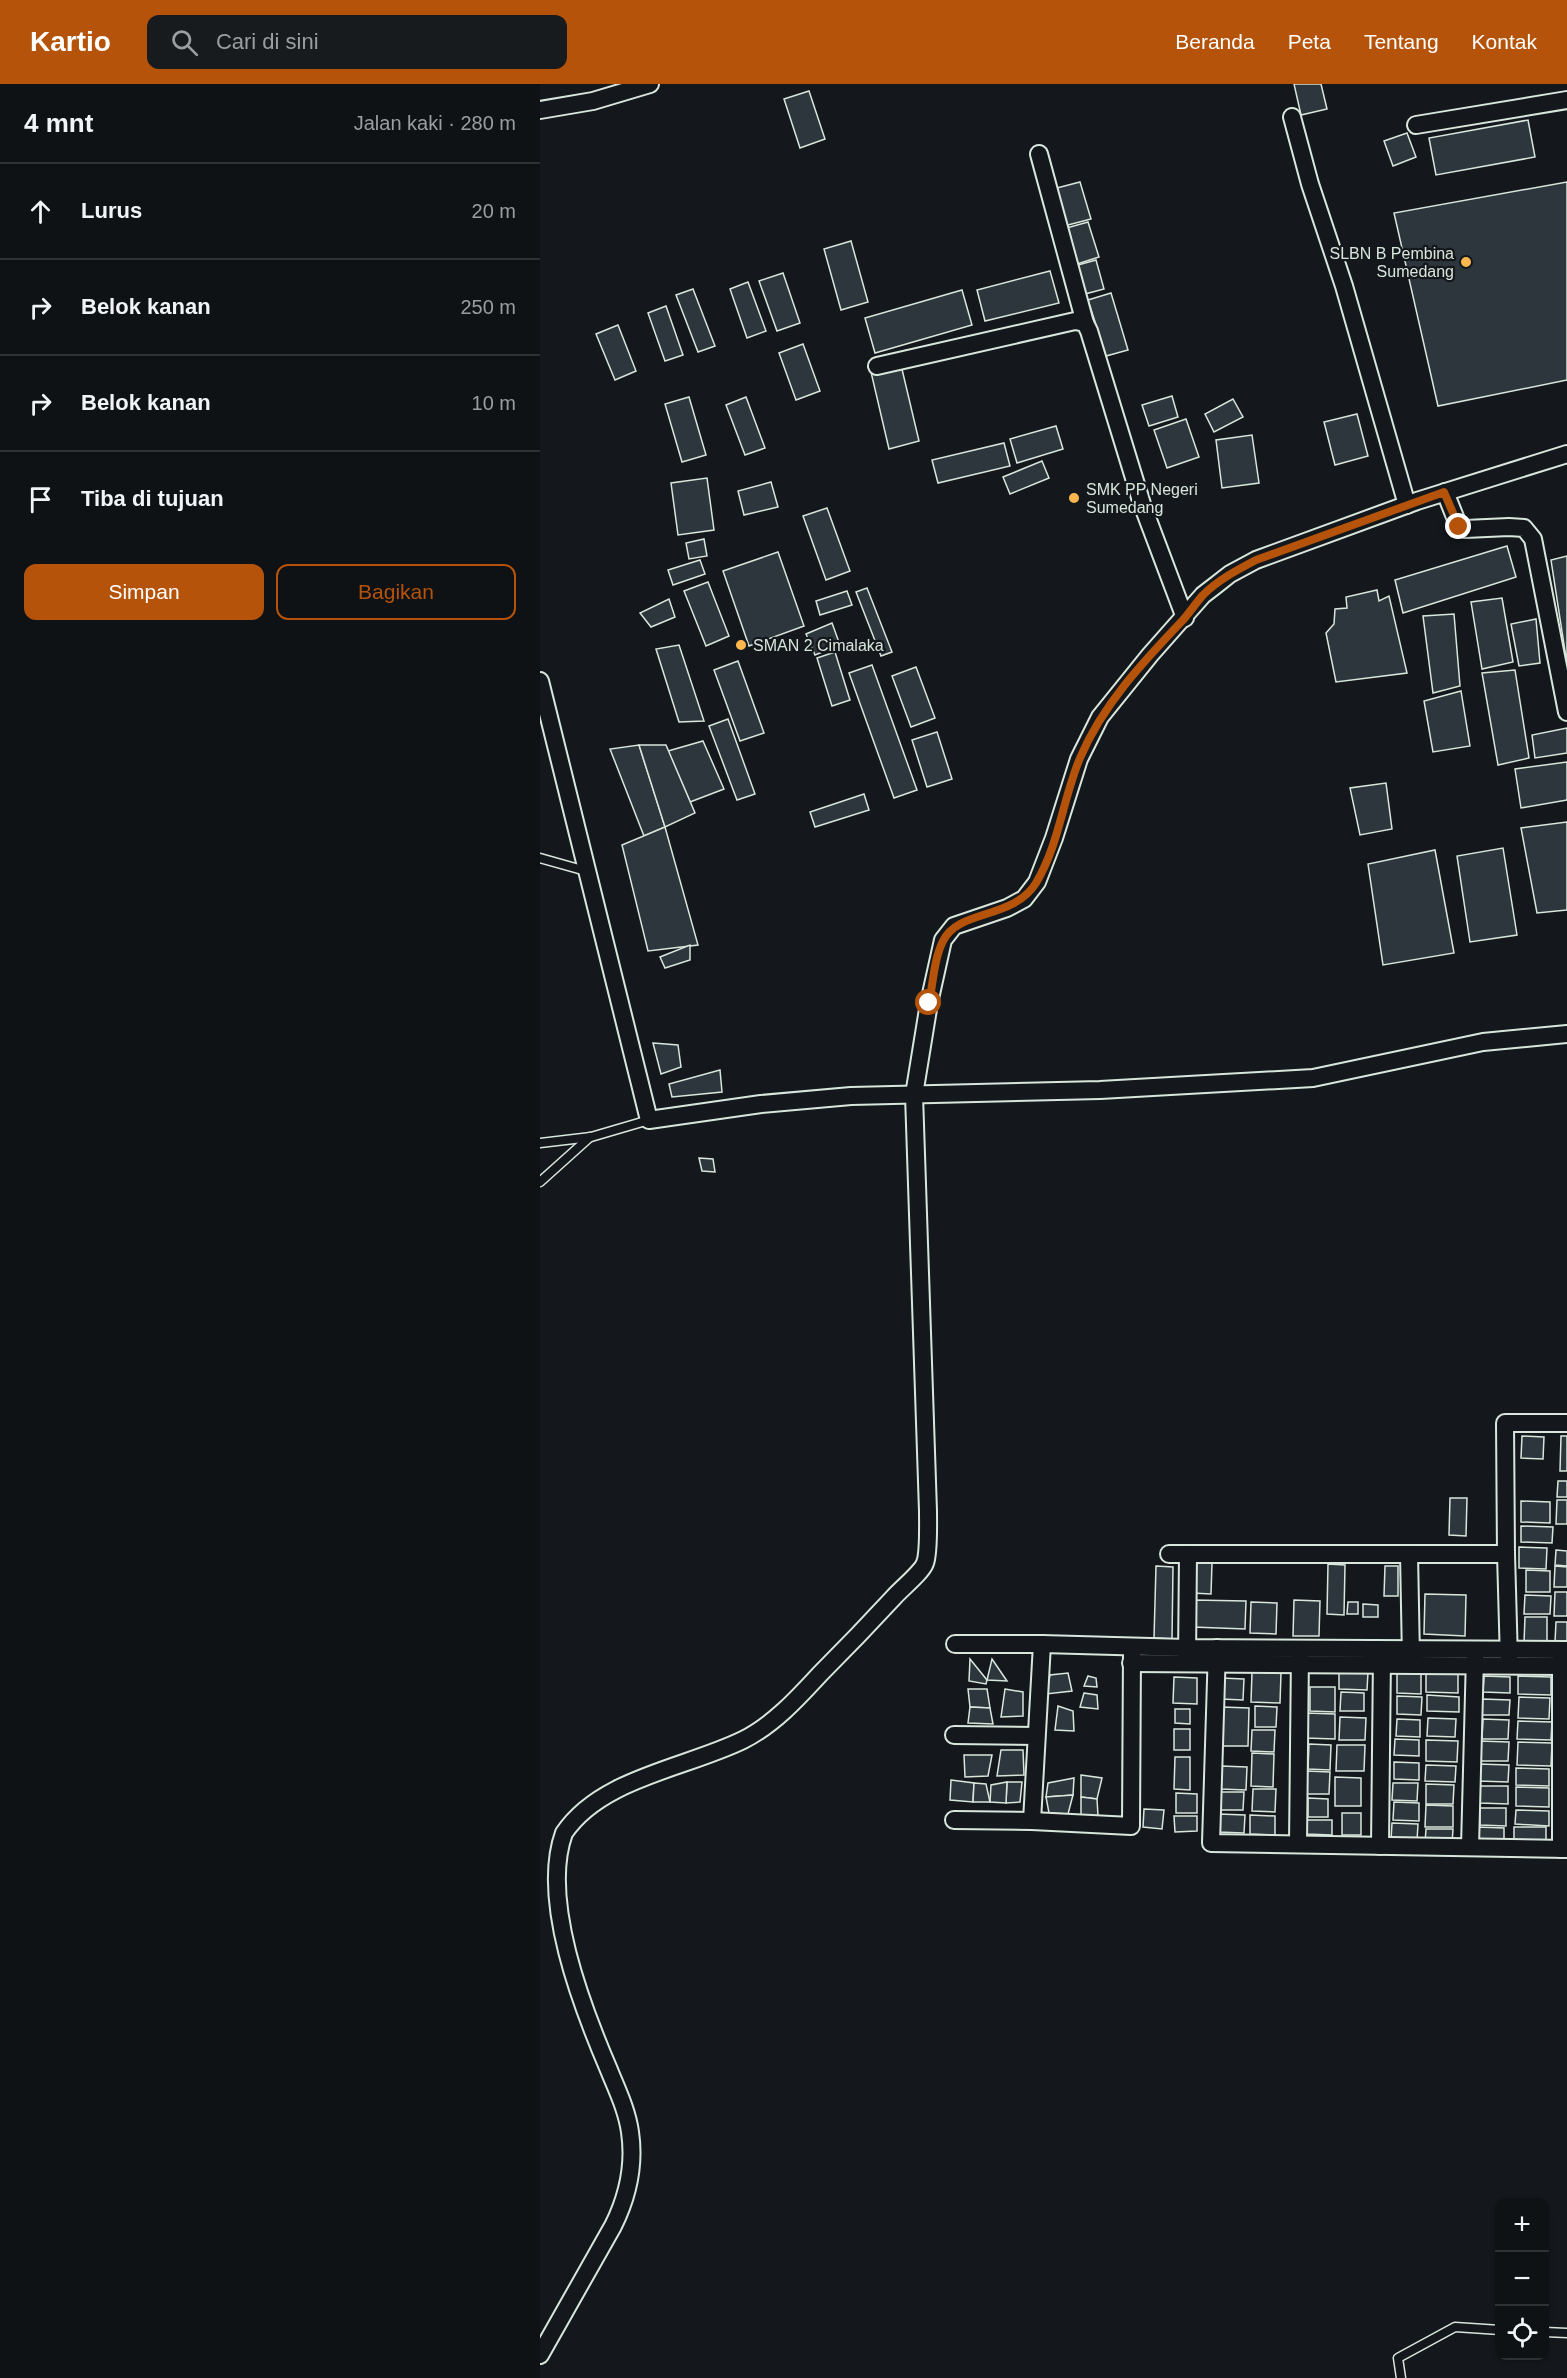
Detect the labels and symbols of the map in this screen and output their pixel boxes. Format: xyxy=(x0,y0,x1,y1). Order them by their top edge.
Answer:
place label: SLBN B Pembina Sumedang xyxy=(1329,245,1454,280)
marker: SLBN B Pembina Sumedang xyxy=(1459,255,1473,269)
place label: SMK PP Negeri Sumedang xyxy=(1086,481,1198,516)
marker: SMK PP Negeri Sumedang xyxy=(1067,491,1081,505)
route end xyxy=(1445,513,1471,539)
place label: SMAN 2 Cimalaka xyxy=(753,637,884,654)
marker: SMAN 2 Cimalaka xyxy=(734,638,748,652)
route start xyxy=(915,989,941,1015)

